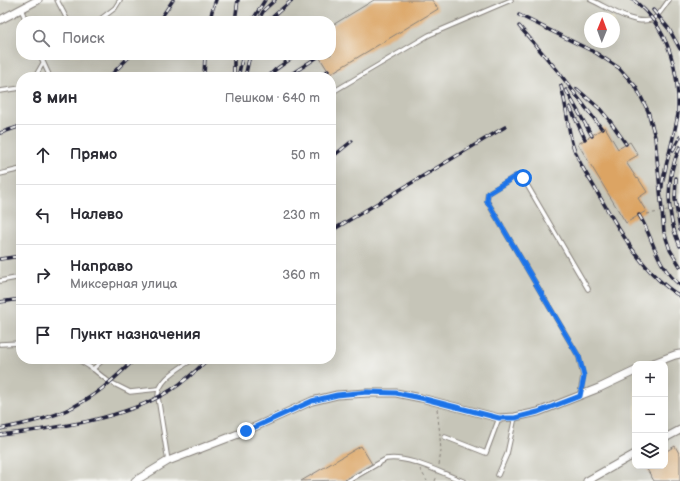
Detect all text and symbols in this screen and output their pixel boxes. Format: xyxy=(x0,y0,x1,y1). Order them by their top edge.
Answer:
north arrow xyxy=(584,12,620,48)
search box xyxy=(16,16,336,60)
icon: search xyxy=(30,27,52,49)
text: Поиск xyxy=(62,29,105,48)
text: 8 мин xyxy=(32,88,78,108)
text: Пешком · 640 m xyxy=(225,90,320,106)
icon: ahead xyxy=(32,144,54,166)
text: Прямо xyxy=(70,145,117,164)
text: 50 m xyxy=(291,147,320,163)
route start xyxy=(514,169,532,187)
icon: left xyxy=(32,204,54,226)
text: Налево xyxy=(70,205,123,224)
text: 230 m xyxy=(283,207,320,223)
text: Направо xyxy=(70,257,133,276)
icon: right xyxy=(32,264,54,286)
text: 360 m xyxy=(282,267,320,283)
text: Миксерная улица xyxy=(70,276,178,292)
icon: arrive xyxy=(32,324,54,346)
text: Пункт назначения xyxy=(70,325,201,344)
map controls xyxy=(632,361,668,469)
button: + xyxy=(632,361,668,397)
button: − xyxy=(632,397,668,433)
route end xyxy=(237,422,255,440)
button: layers xyxy=(632,433,668,469)

